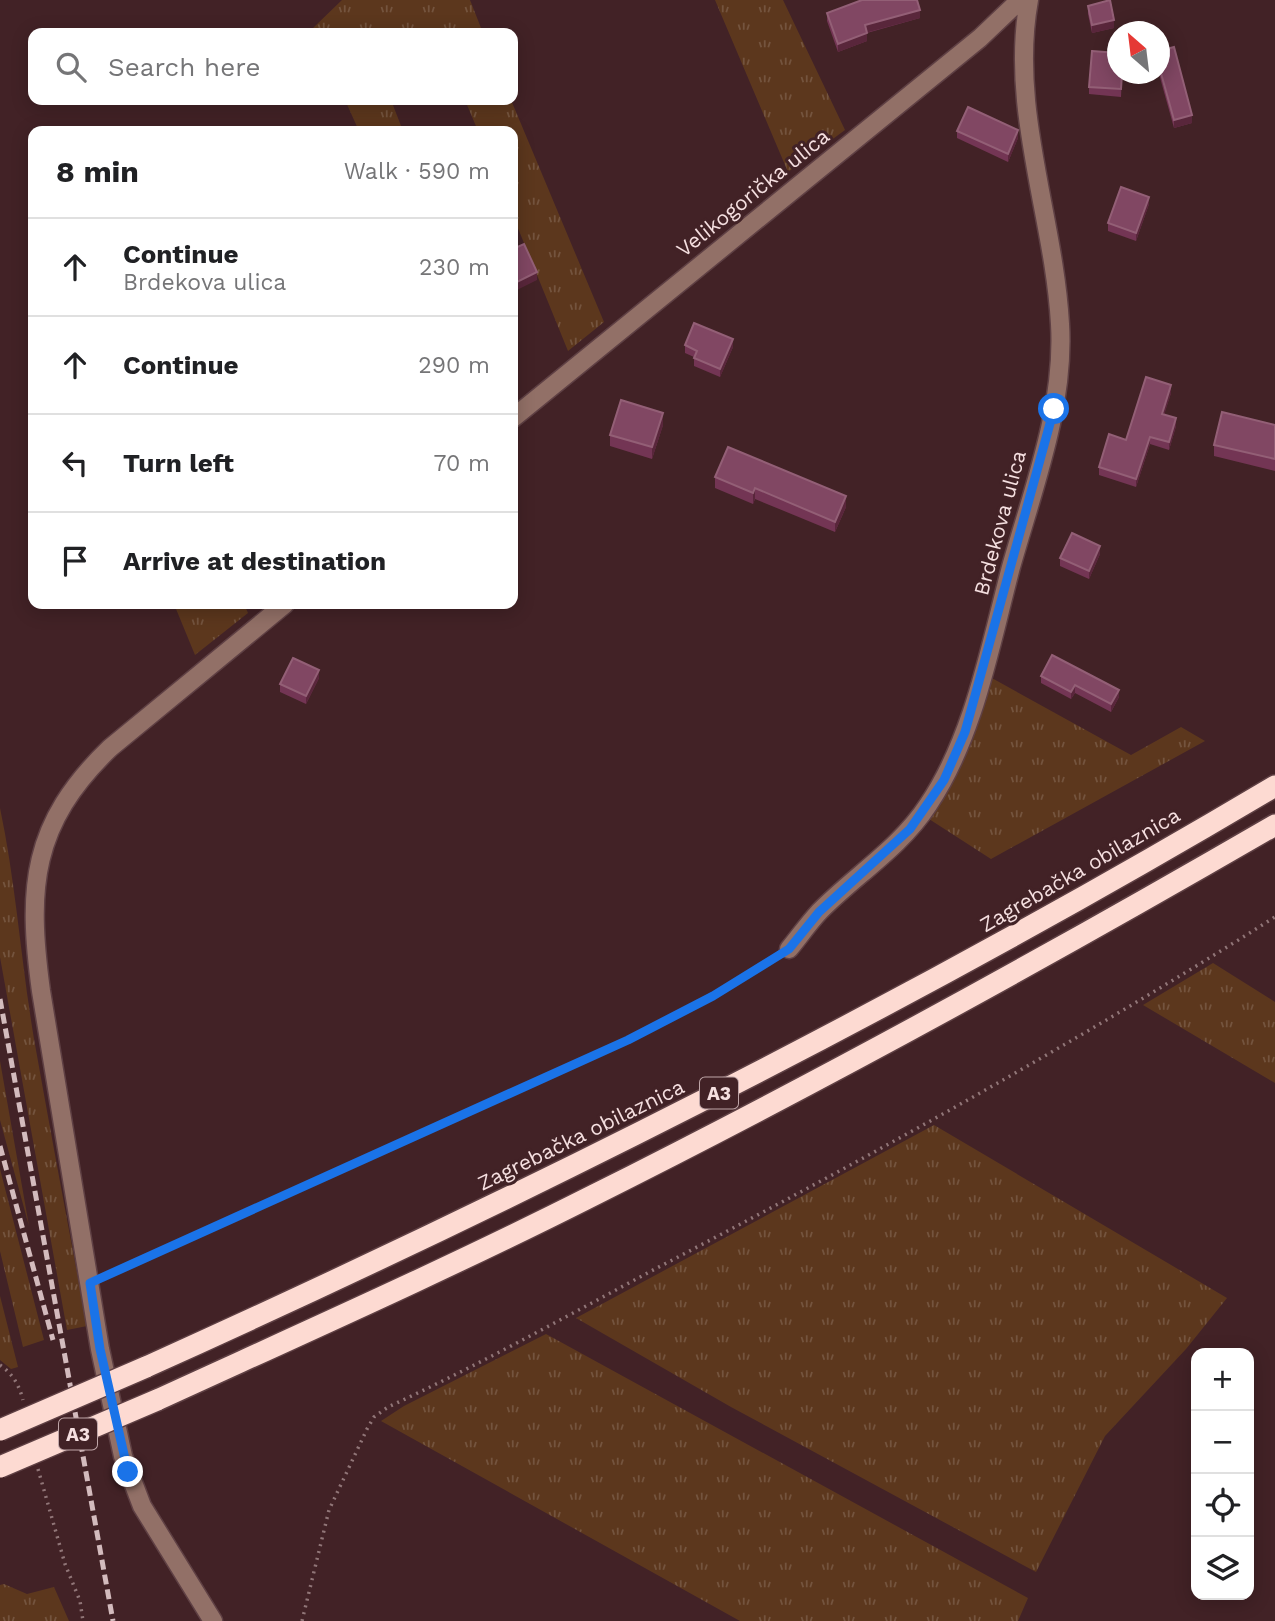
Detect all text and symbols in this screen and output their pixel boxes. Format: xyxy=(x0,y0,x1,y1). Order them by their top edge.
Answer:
north arrow xyxy=(1107,21,1170,84)
search box xyxy=(28,28,518,105)
icon: search xyxy=(52,48,90,86)
text: Search here xyxy=(108,52,260,82)
street label: Velikogorička ulica xyxy=(671,123,834,262)
text: 8 min xyxy=(56,154,139,189)
text: Walk · 590 m xyxy=(344,158,490,185)
text: Continue xyxy=(123,239,239,269)
icon: ahead xyxy=(56,248,94,286)
text: 230 m xyxy=(419,254,490,281)
text: Brdekova ulica xyxy=(123,269,286,296)
icon: ahead xyxy=(56,346,94,384)
text: Continue xyxy=(123,350,239,380)
text: 290 m xyxy=(418,352,490,379)
route start xyxy=(1038,393,1069,424)
icon: left xyxy=(56,444,94,482)
street label: Brdekova ulica xyxy=(968,447,1031,598)
text: Turn left xyxy=(123,448,234,478)
text: 70 m xyxy=(433,450,490,477)
icon: arrive xyxy=(56,542,94,580)
text: Arrive at destination xyxy=(123,546,386,576)
street label: Zagrebačka obilaznica xyxy=(975,802,1184,937)
street label: Zagrebačka obilaznica xyxy=(473,1074,688,1196)
road number: A3 xyxy=(700,1078,738,1108)
map controls xyxy=(1191,1348,1254,1600)
button: + xyxy=(1191,1348,1254,1411)
button: − xyxy=(1191,1411,1254,1474)
road number: A3 xyxy=(59,1418,97,1450)
route end xyxy=(112,1456,143,1487)
button: locate xyxy=(1191,1474,1254,1537)
button: layers xyxy=(1191,1537,1254,1600)

